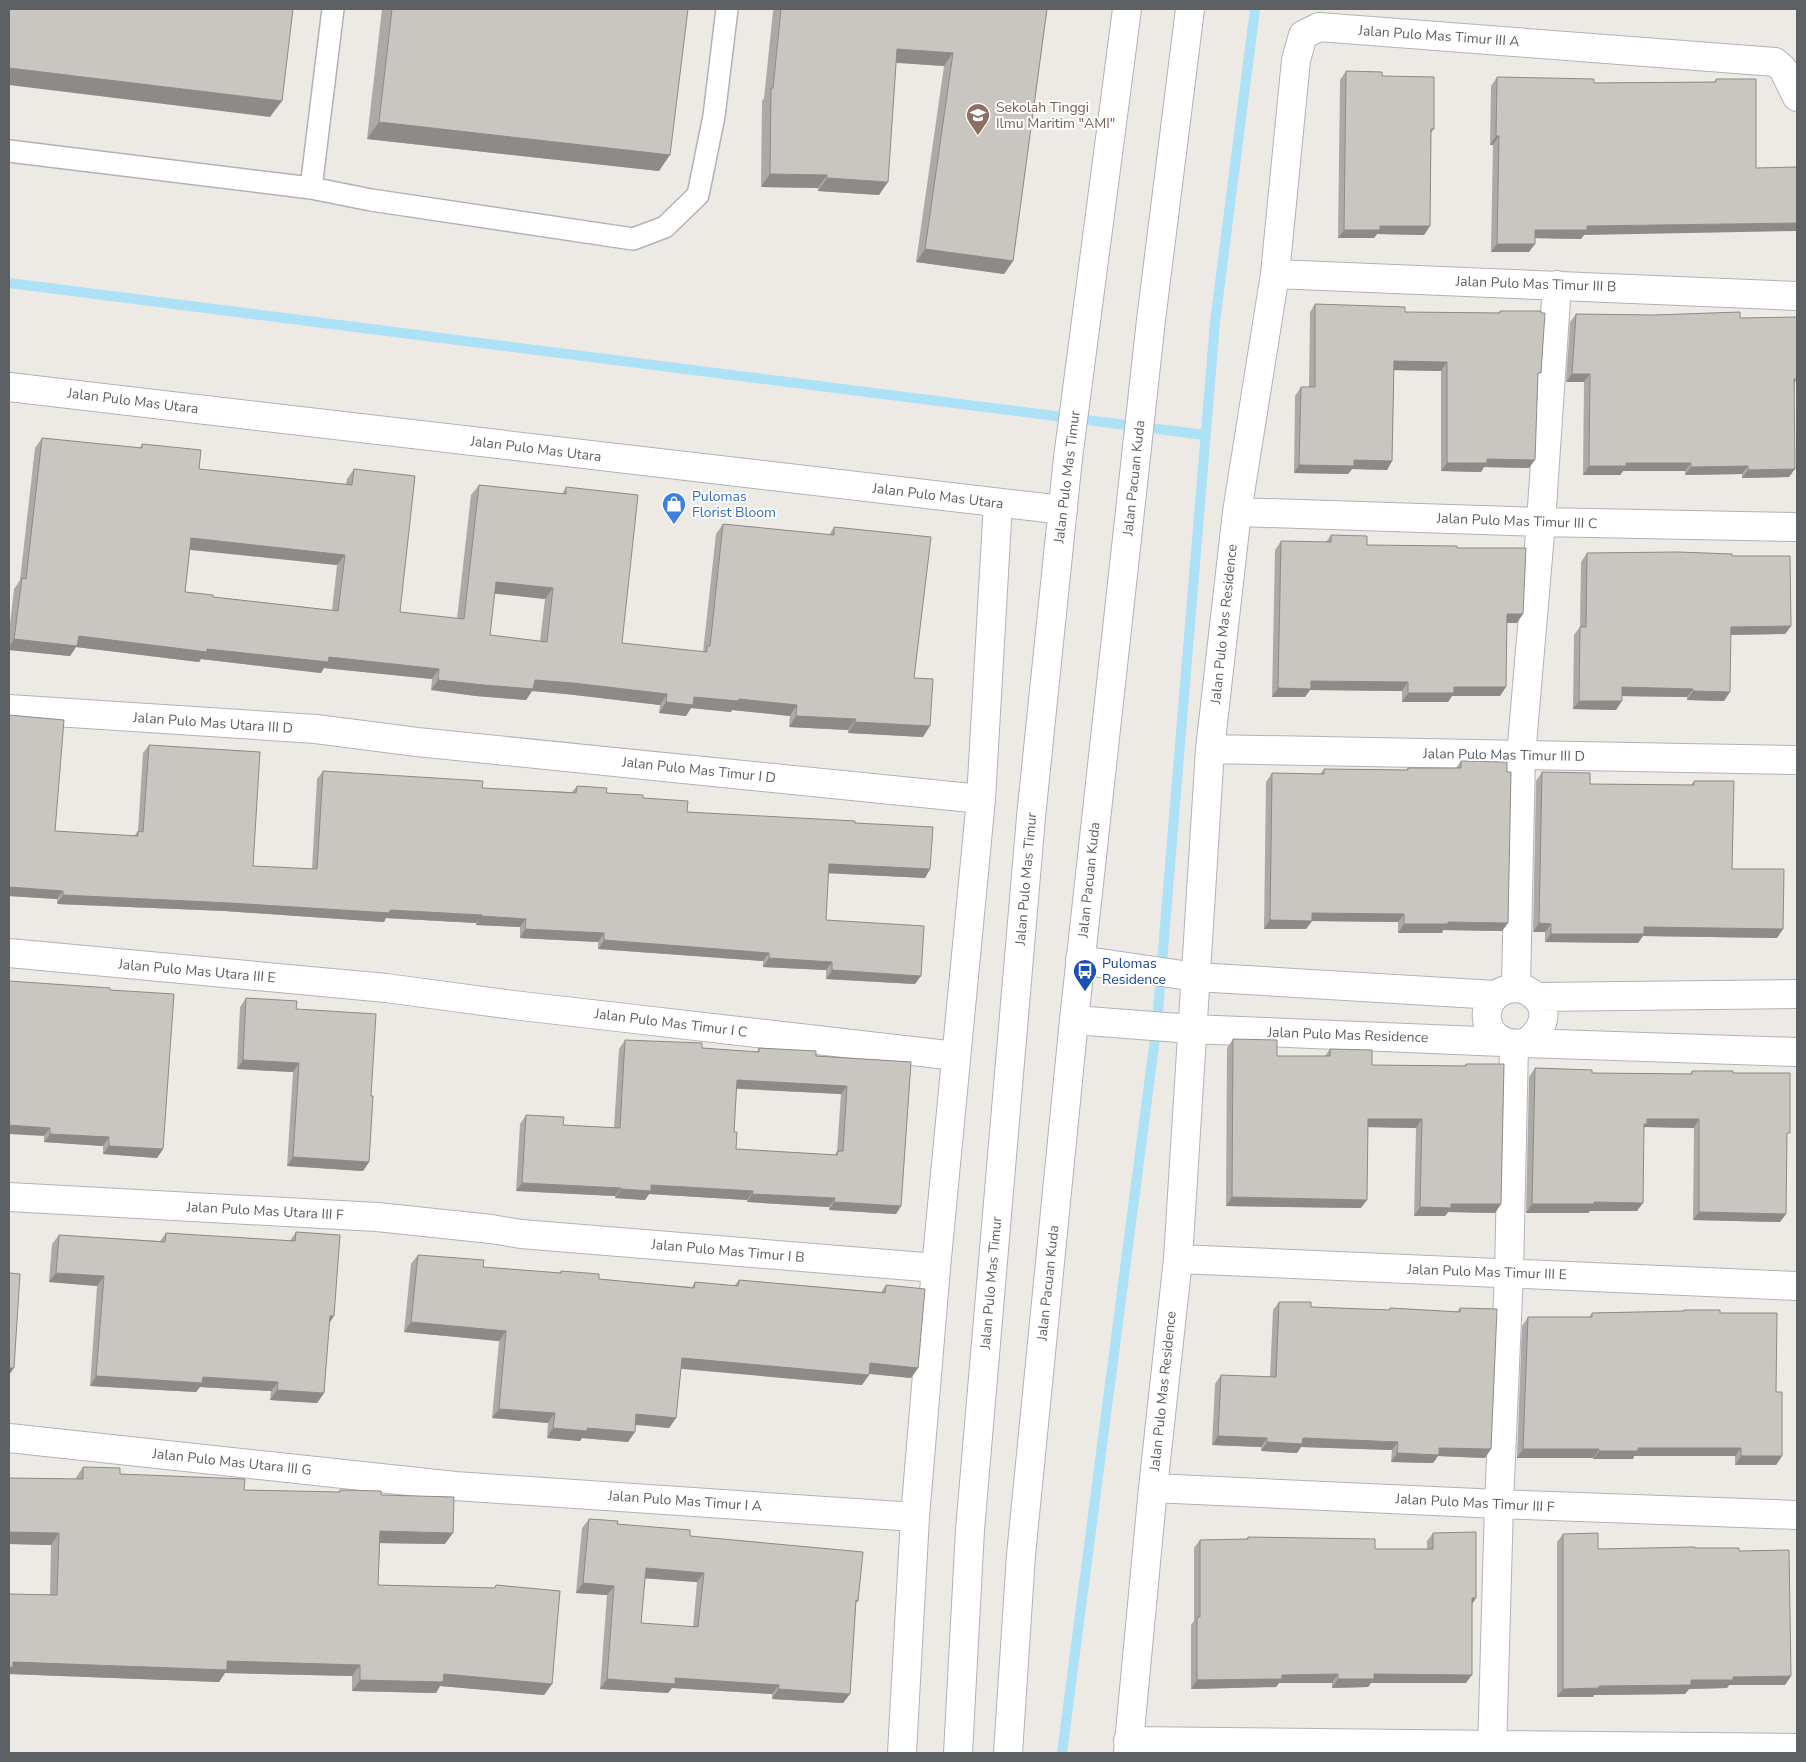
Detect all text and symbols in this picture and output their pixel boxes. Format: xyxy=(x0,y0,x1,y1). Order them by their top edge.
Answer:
street label: Jalan Pulo Mas Timur III A xyxy=(1357,21,1520,51)
place label: Sekolah Tinggi Ilmu Maritim "AMI" xyxy=(996,98,1115,133)
school or university icon: Sekolah Tinggi Ilmu Maritim "AMI" xyxy=(965,102,991,136)
street label: Jalan Pulo Mas Timur III B xyxy=(1454,272,1617,296)
street label: Jalan Pulo Mas Utara xyxy=(65,383,200,418)
street label: Jalan Pulo Mas Timur xyxy=(1049,410,1085,545)
street label: Jalan Pacuan Kuda xyxy=(1118,419,1150,538)
street label: Jalan Pulo Mas Utara xyxy=(468,431,603,466)
street label: Jalan Pulo Mas Utara xyxy=(870,478,1005,513)
place label: Pulomas Florist Bloom xyxy=(692,487,776,522)
shop icon: Pulomas Florist Bloom xyxy=(661,491,687,525)
street label: Jalan Pulo Mas Timur III C xyxy=(1435,509,1598,533)
street label: Jalan Pulo Mas Residence xyxy=(1206,543,1242,706)
street label: Jalan Pulo Mas Utara III D xyxy=(131,708,294,738)
street label: Jalan Pulo Mas Timur III D xyxy=(1422,744,1585,766)
street label: Jalan Pulo Mas Timur I D xyxy=(620,752,777,788)
street label: Jalan Pulo Mas Timur xyxy=(1011,812,1041,947)
street label: Jalan Pacuan Kuda xyxy=(1073,821,1105,940)
place label: Pulomas Residence xyxy=(1102,954,1166,989)
street label: Jalan Pulo Mas Utara III E xyxy=(117,955,276,987)
bus stop icon: Pulomas Residence xyxy=(1072,958,1098,992)
street label: Jalan Pulo Mas Timur I C xyxy=(593,1004,748,1042)
street label: Jalan Pulo Mas Residence xyxy=(1266,1023,1429,1047)
street label: Jalan Pulo Mas Utara III F xyxy=(185,1197,344,1225)
street label: Jalan Pulo Mas Timur xyxy=(976,1216,1006,1351)
street label: Jalan Pacuan Kuda xyxy=(1032,1224,1064,1343)
street label: Jalan Pulo Mas Timur I B xyxy=(650,1235,805,1267)
street label: Jalan Pulo Mas Timur III E xyxy=(1406,1260,1567,1284)
street label: Jalan Pulo Mas Residence xyxy=(1145,1310,1181,1473)
street label: Jalan Pulo Mas Utara III G xyxy=(151,1444,312,1480)
street label: Jalan Pulo Mas Timur I A xyxy=(606,1486,763,1516)
street label: Jalan Pulo Mas Timur III F xyxy=(1394,1489,1555,1517)

